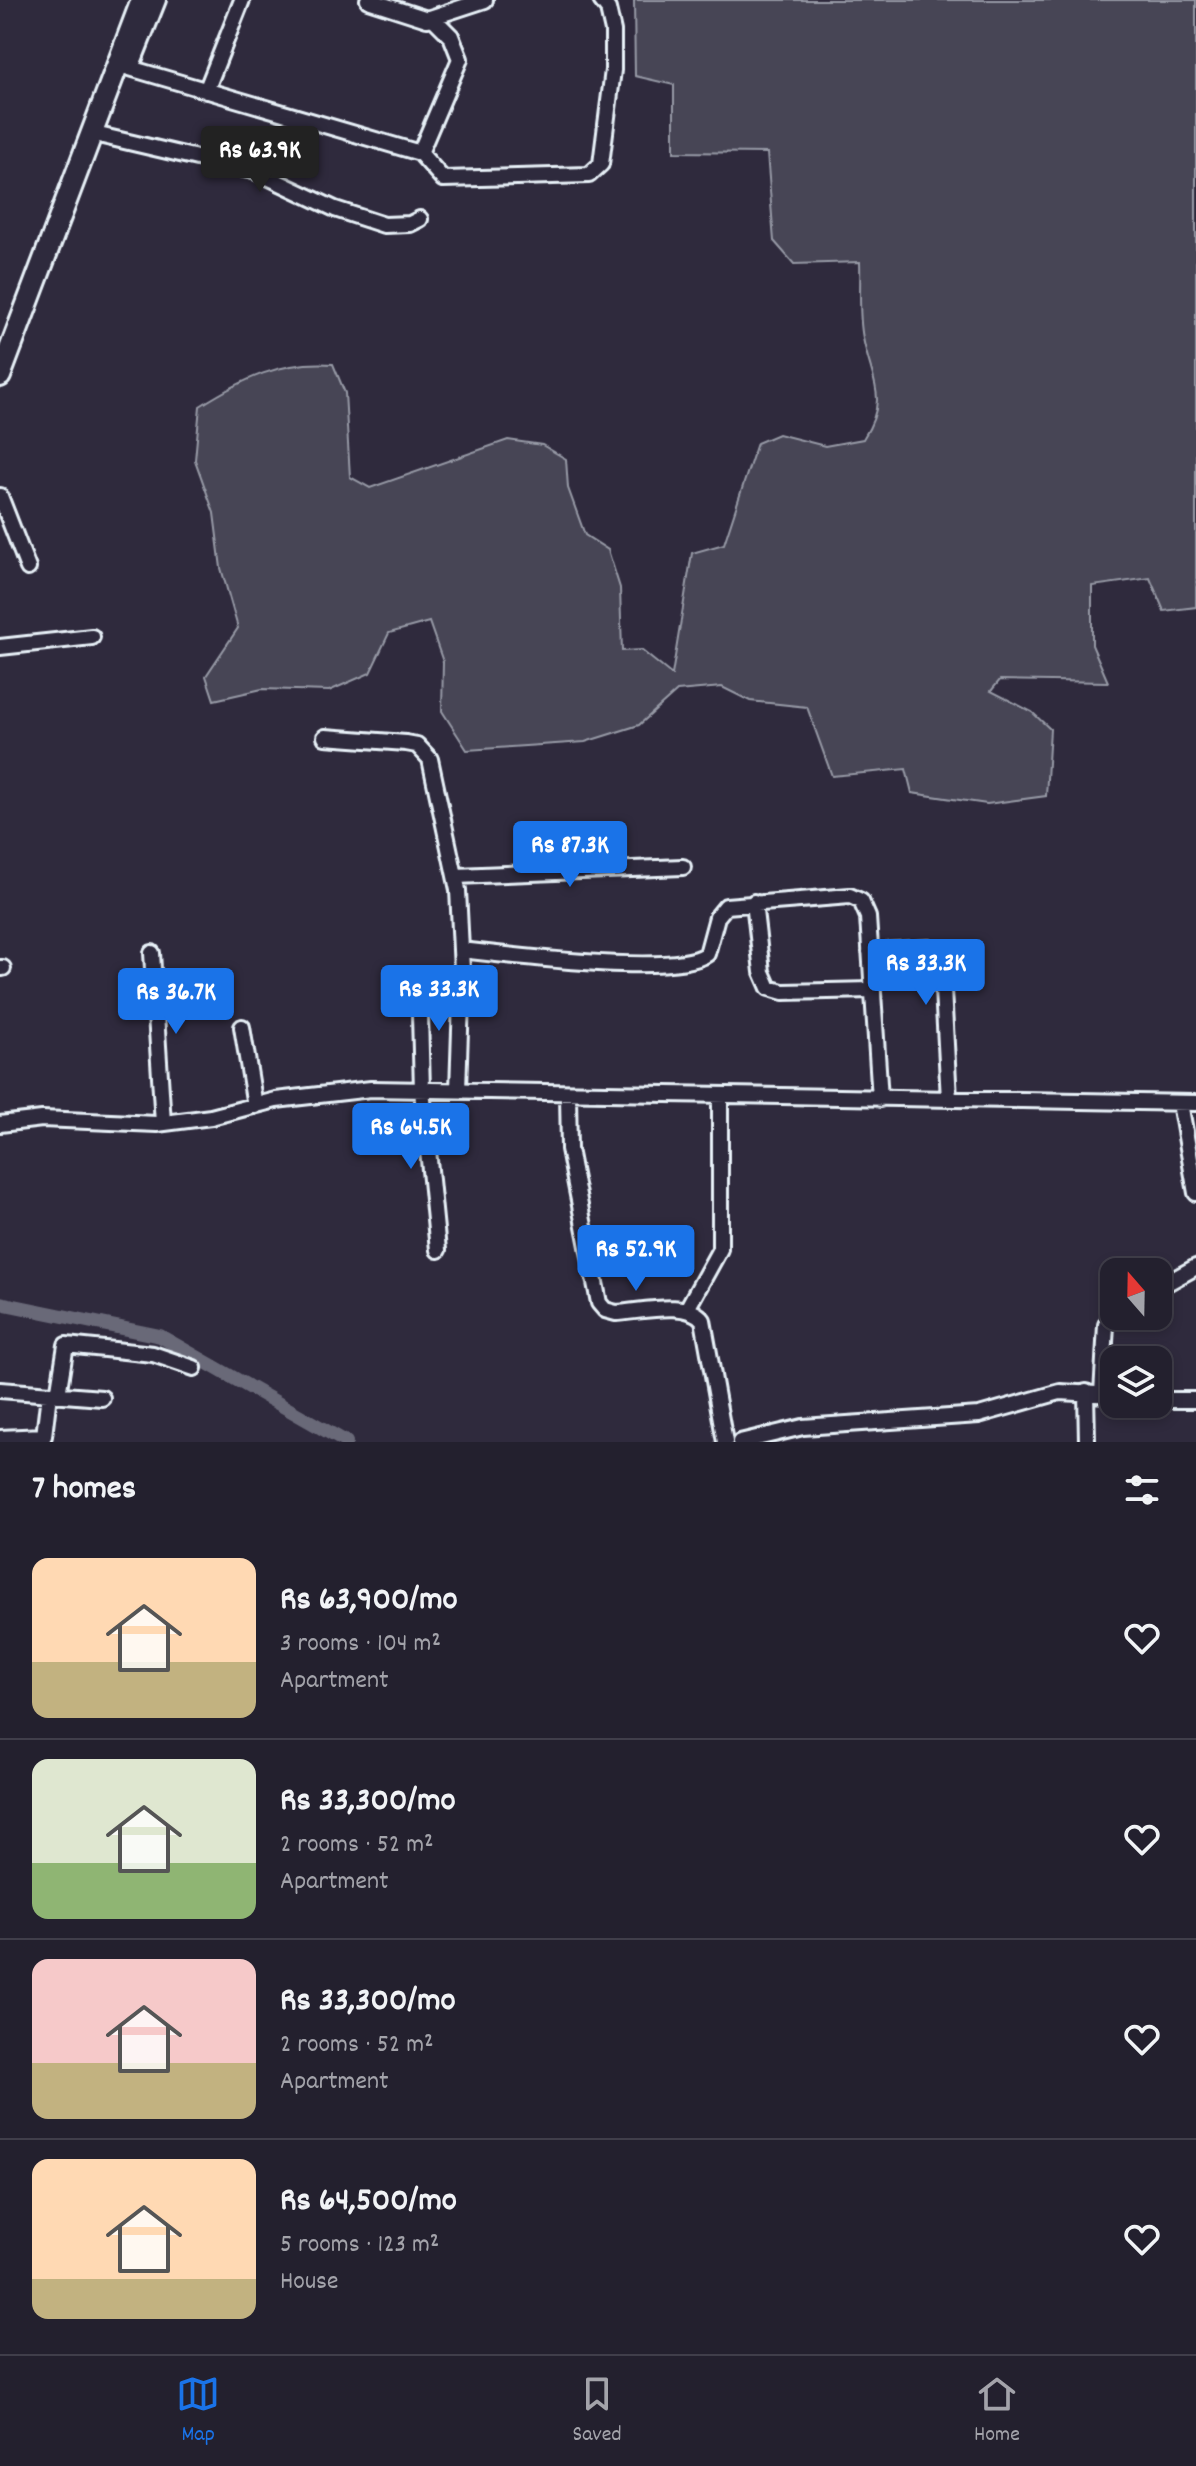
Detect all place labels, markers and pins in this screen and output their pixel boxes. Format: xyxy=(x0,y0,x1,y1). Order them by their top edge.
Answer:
pin: Rs 63.9K xyxy=(177,126,343,194)
pin: Rs 87.3K xyxy=(487,821,653,889)
pin: Rs 33.3K xyxy=(843,939,1009,1007)
pin: Rs 33.3K xyxy=(356,965,522,1033)
pin: Rs 36.7K xyxy=(93,968,259,1036)
pin: Rs 64.5K xyxy=(328,1103,494,1171)
pin: Rs 52.9K xyxy=(553,1225,719,1293)

